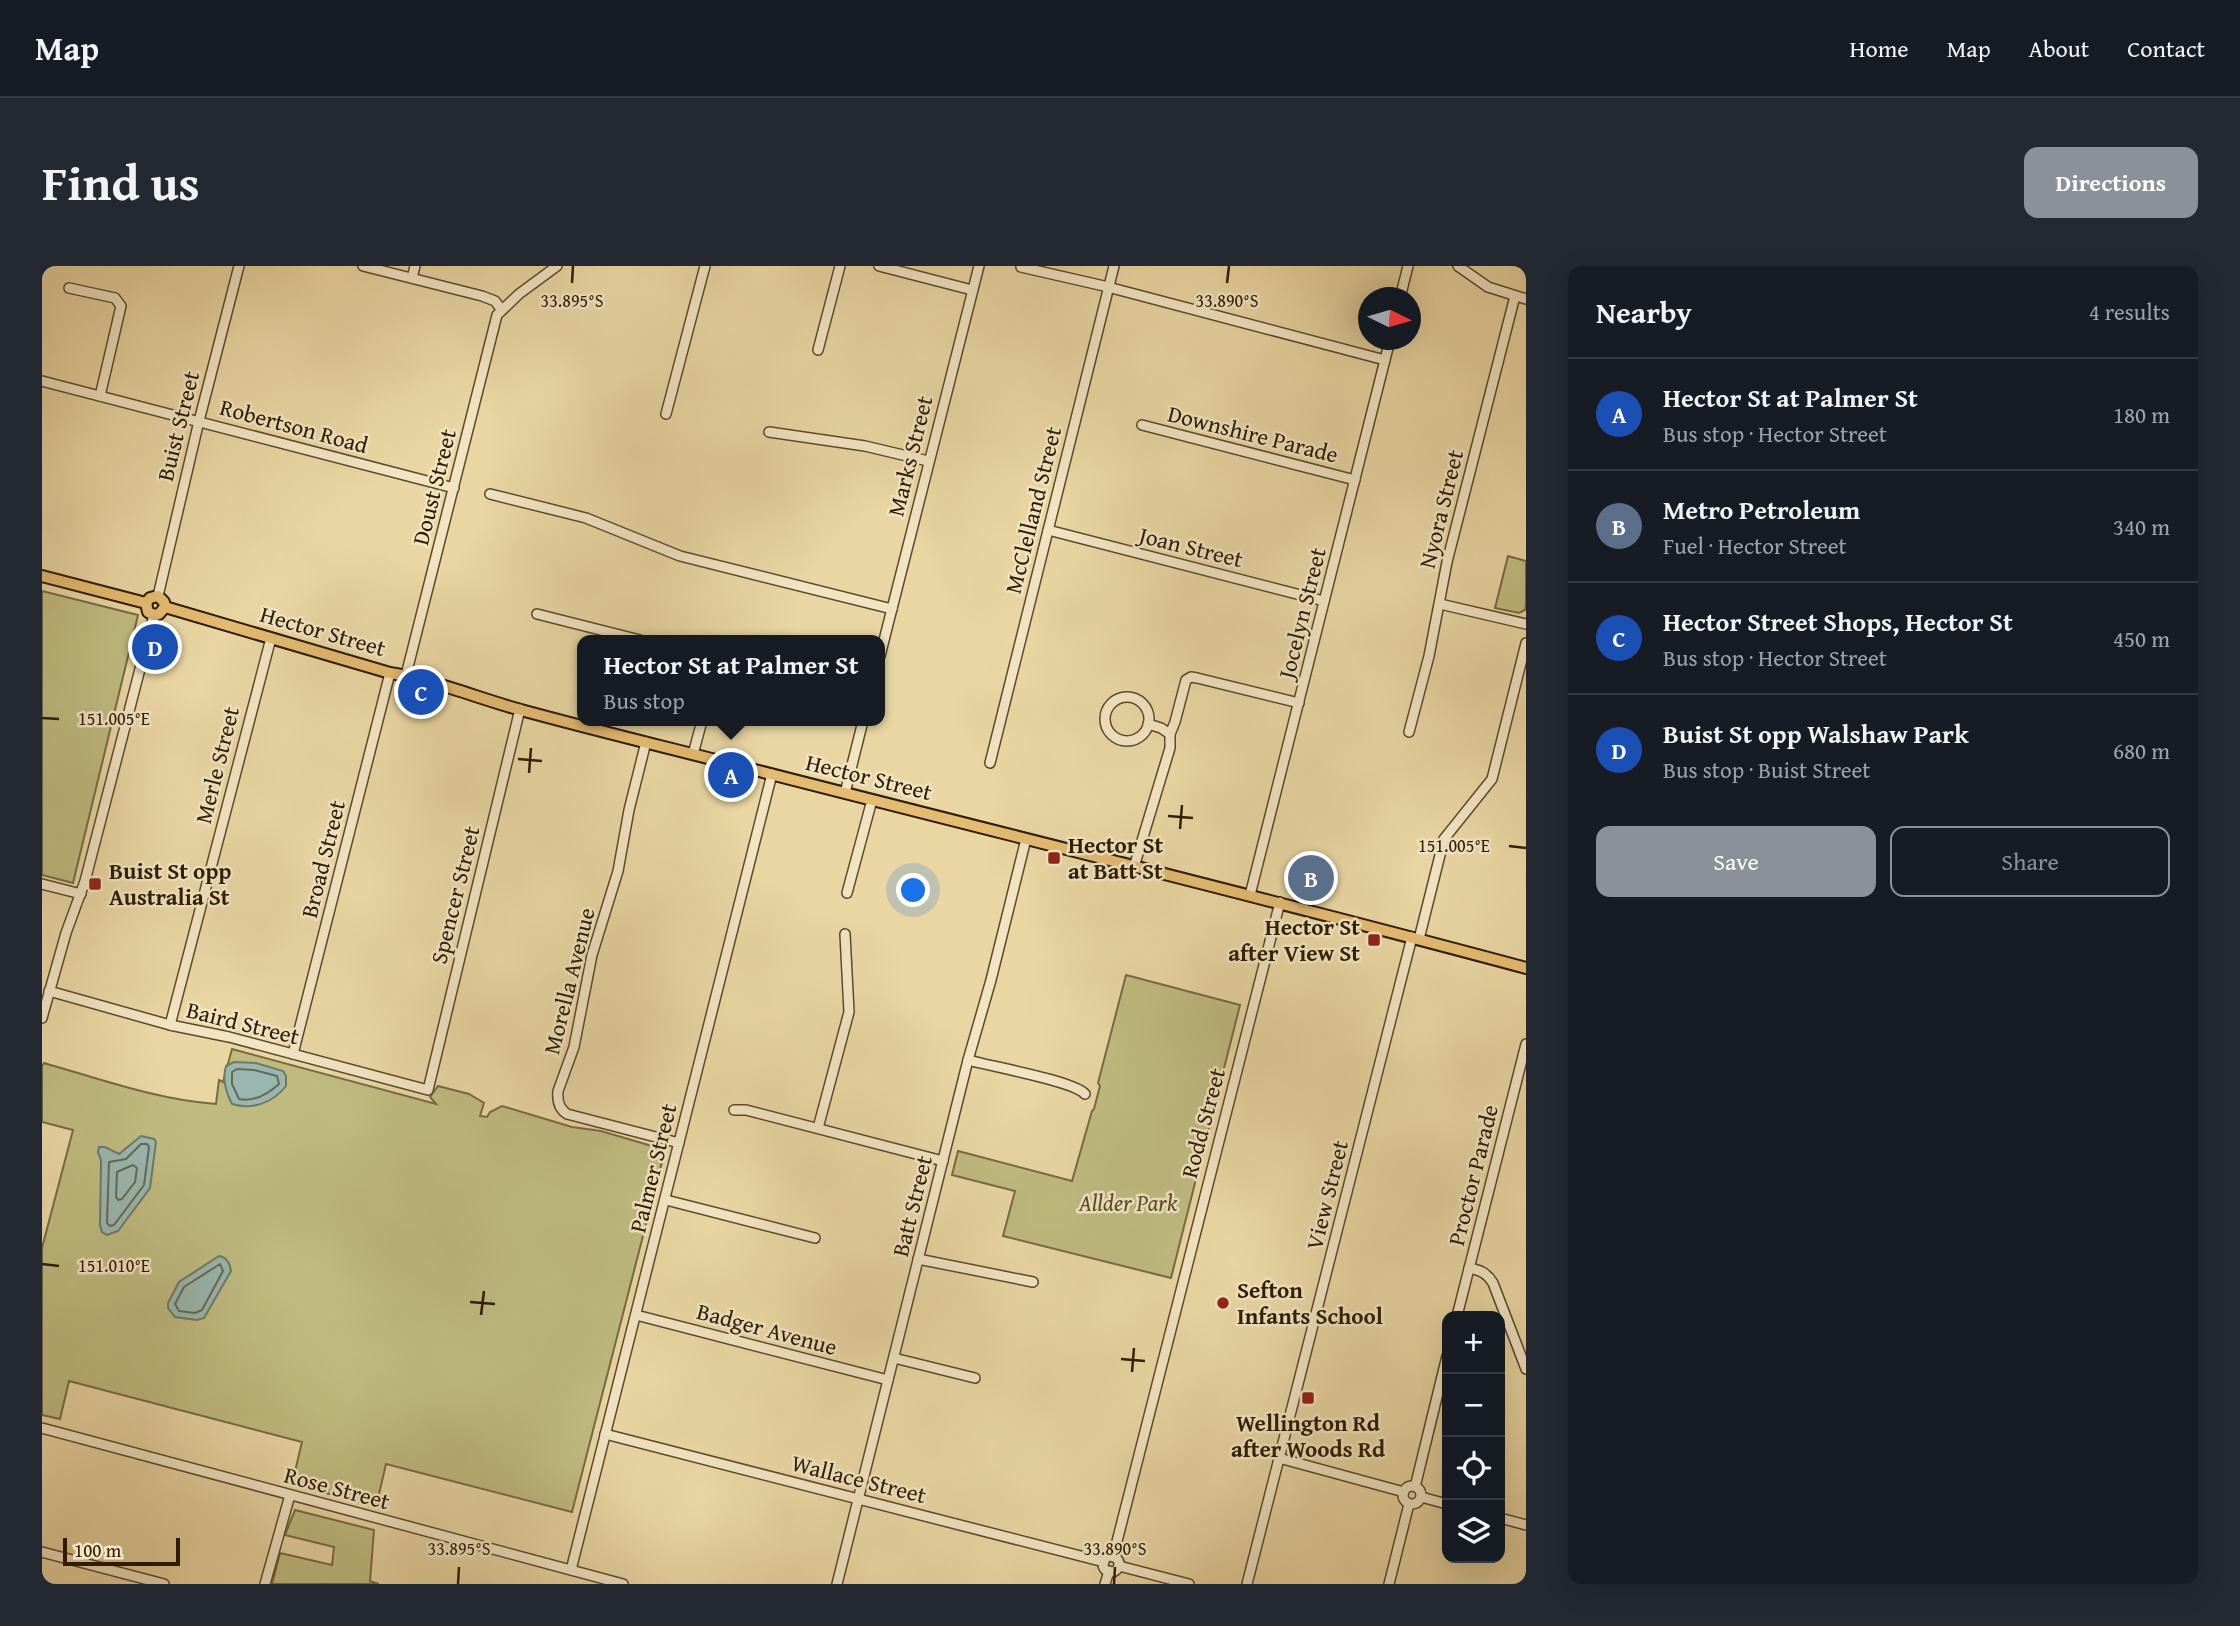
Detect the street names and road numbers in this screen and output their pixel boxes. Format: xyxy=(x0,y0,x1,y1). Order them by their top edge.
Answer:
street label: Buist Street xyxy=(148,367,207,484)
street label: Robertson Road xyxy=(216,390,373,461)
street label: Marks Street xyxy=(879,392,940,520)
street label: Downshire Parade xyxy=(1164,396,1342,471)
street label: McClelland Street xyxy=(996,423,1069,597)
street label: Doust Street xyxy=(403,425,464,548)
street label: Nyora Street xyxy=(1410,446,1471,572)
street label: Joan Street xyxy=(1133,517,1247,575)
street label: Jocelyn Street xyxy=(1269,544,1334,685)
street label: Hector Street xyxy=(257,597,390,664)
street label: Merle Street xyxy=(186,703,247,827)
street label: Hector Street xyxy=(803,745,936,808)
street label: Broad Street xyxy=(292,797,353,921)
street label: Spencer Street xyxy=(421,822,488,967)
street label: Morella Avenue xyxy=(534,904,603,1058)
street label: Baird Street xyxy=(183,993,303,1052)
street label: Rodd Street xyxy=(1172,1064,1233,1182)
street label: Palmer Street xyxy=(621,1100,684,1236)
street label: Proctor Parade xyxy=(1439,1101,1506,1249)
street label: View Street xyxy=(1297,1137,1356,1253)
street label: Batt Street xyxy=(883,1152,940,1260)
street label: Badger Avenue xyxy=(693,1294,841,1363)
street label: Wallace Street xyxy=(788,1446,930,1511)
street label: Rose Street xyxy=(281,1458,394,1517)

